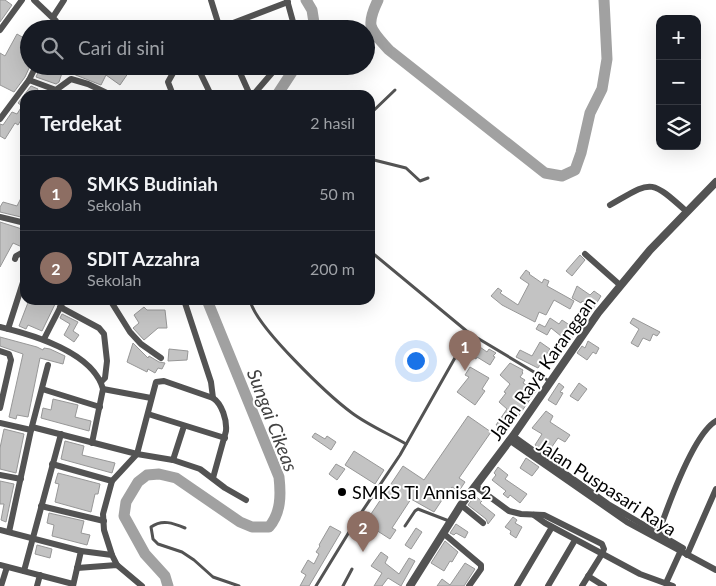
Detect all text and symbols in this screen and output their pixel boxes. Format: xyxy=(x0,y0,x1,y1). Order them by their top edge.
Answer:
map controls xyxy=(656,15,701,150)
button: + xyxy=(656,15,701,60)
search box xyxy=(20,20,375,75)
icon: search xyxy=(38,34,66,62)
text: Cari di sini xyxy=(78,36,165,59)
button: − xyxy=(656,60,701,105)
button: layers xyxy=(656,105,701,150)
text: Terdekat xyxy=(40,110,122,135)
text: 2 hasil xyxy=(310,113,355,132)
text: SMKS Budiniah xyxy=(87,172,218,195)
text: 1 xyxy=(51,184,61,203)
text: 50 m xyxy=(319,184,355,203)
text: Sekolah xyxy=(87,195,141,214)
text: SDIT Azzahra xyxy=(87,247,200,270)
text: 2 xyxy=(51,259,61,278)
text: 200 m xyxy=(310,259,355,278)
text: Sekolah xyxy=(87,270,141,289)
street label: Jalan Raya Karanggan xyxy=(484,292,600,444)
pin: 1 xyxy=(449,330,481,371)
your location xyxy=(403,348,429,374)
water label: Sungai Cikeas xyxy=(243,365,303,475)
street label: Jalan Puspasari Raya xyxy=(533,434,681,540)
place label: SMKS Ti Annisa 2 xyxy=(352,481,491,503)
marker: SMKS Ti Annisa 2 xyxy=(336,486,348,498)
pin: 2 xyxy=(347,511,379,552)

